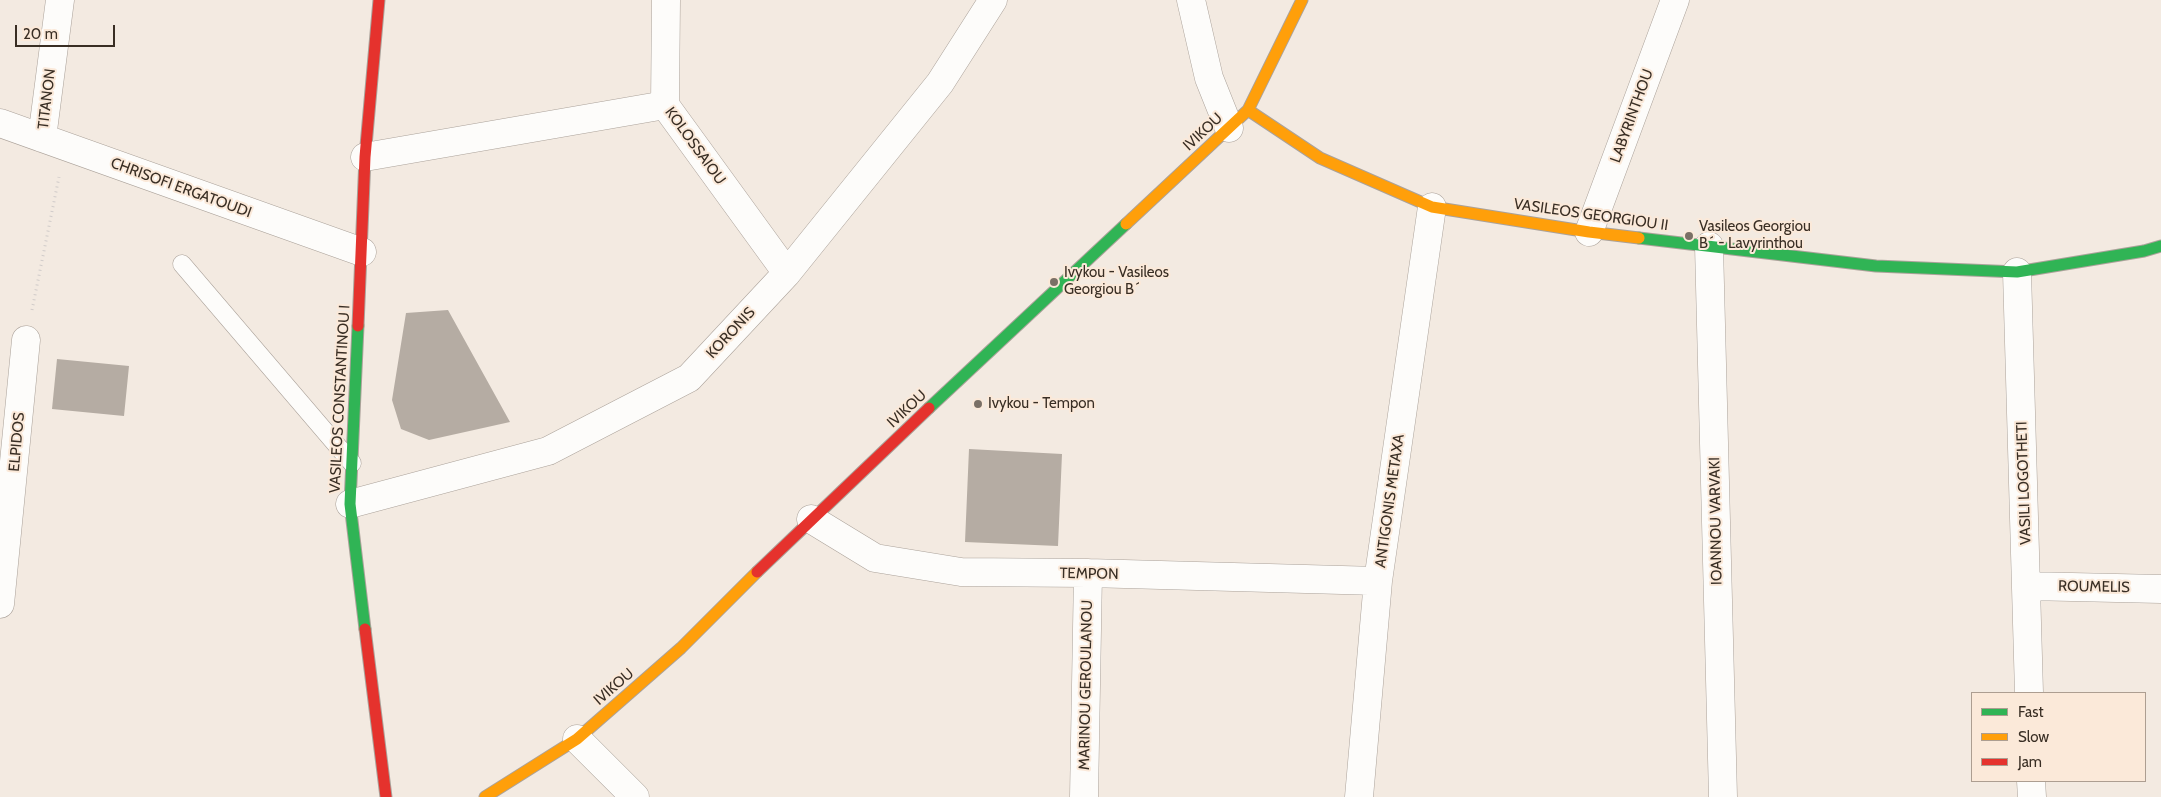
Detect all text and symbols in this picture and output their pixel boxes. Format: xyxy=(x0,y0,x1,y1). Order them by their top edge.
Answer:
scale bar xyxy=(18,15,118,47)
text: 20 m xyxy=(23,25,58,43)
street label: LABYRINTHOU xyxy=(1607,67,1657,165)
street label: TITANON xyxy=(34,68,60,130)
street label: KOLOSSAIOU xyxy=(661,104,729,188)
street label: IVIKOU xyxy=(1180,109,1226,155)
street label: CHRISOFI ERGATOUDI xyxy=(108,154,254,222)
street label: VASILEOS GEORGIOU II xyxy=(1513,195,1669,235)
place label: Vasileos Georgiou B´ - Lavyrinthou xyxy=(1699,218,1811,253)
marker: Vasileos Georgiou B´ - Lavyrinthou xyxy=(1683,230,1695,242)
place label: Ivykou - Vasileos Georgiou B´ xyxy=(1064,264,1169,299)
marker: Ivykou - Vasileos Georgiou B´ xyxy=(1048,276,1060,288)
street label: VASILEOS CONSTANTINOU I xyxy=(326,304,354,494)
street label: KORONIS xyxy=(703,304,759,362)
street label: IVIKOU xyxy=(884,386,930,432)
place label: Ivykou - Tempon xyxy=(988,395,1095,413)
marker: Ivykou - Tempon xyxy=(972,398,984,410)
street label: ELPIDOS xyxy=(5,412,29,472)
street label: VASILI LOGOTHETI xyxy=(2013,421,2035,545)
street label: ANTIGONIS METAXA xyxy=(1372,433,1408,569)
street label: IOANNOU VARVAKI xyxy=(1706,457,1726,585)
street label: TEMPON xyxy=(1059,564,1119,584)
street label: ROUMELIS xyxy=(2058,577,2130,597)
street label: MARINOU GEROULANOU xyxy=(1076,600,1096,770)
street label: IVIKOU xyxy=(590,665,638,709)
legend xyxy=(1971,692,2146,782)
text: Fast xyxy=(2018,703,2043,721)
text: Slow xyxy=(2018,728,2049,746)
text: Jam xyxy=(2018,753,2042,771)

